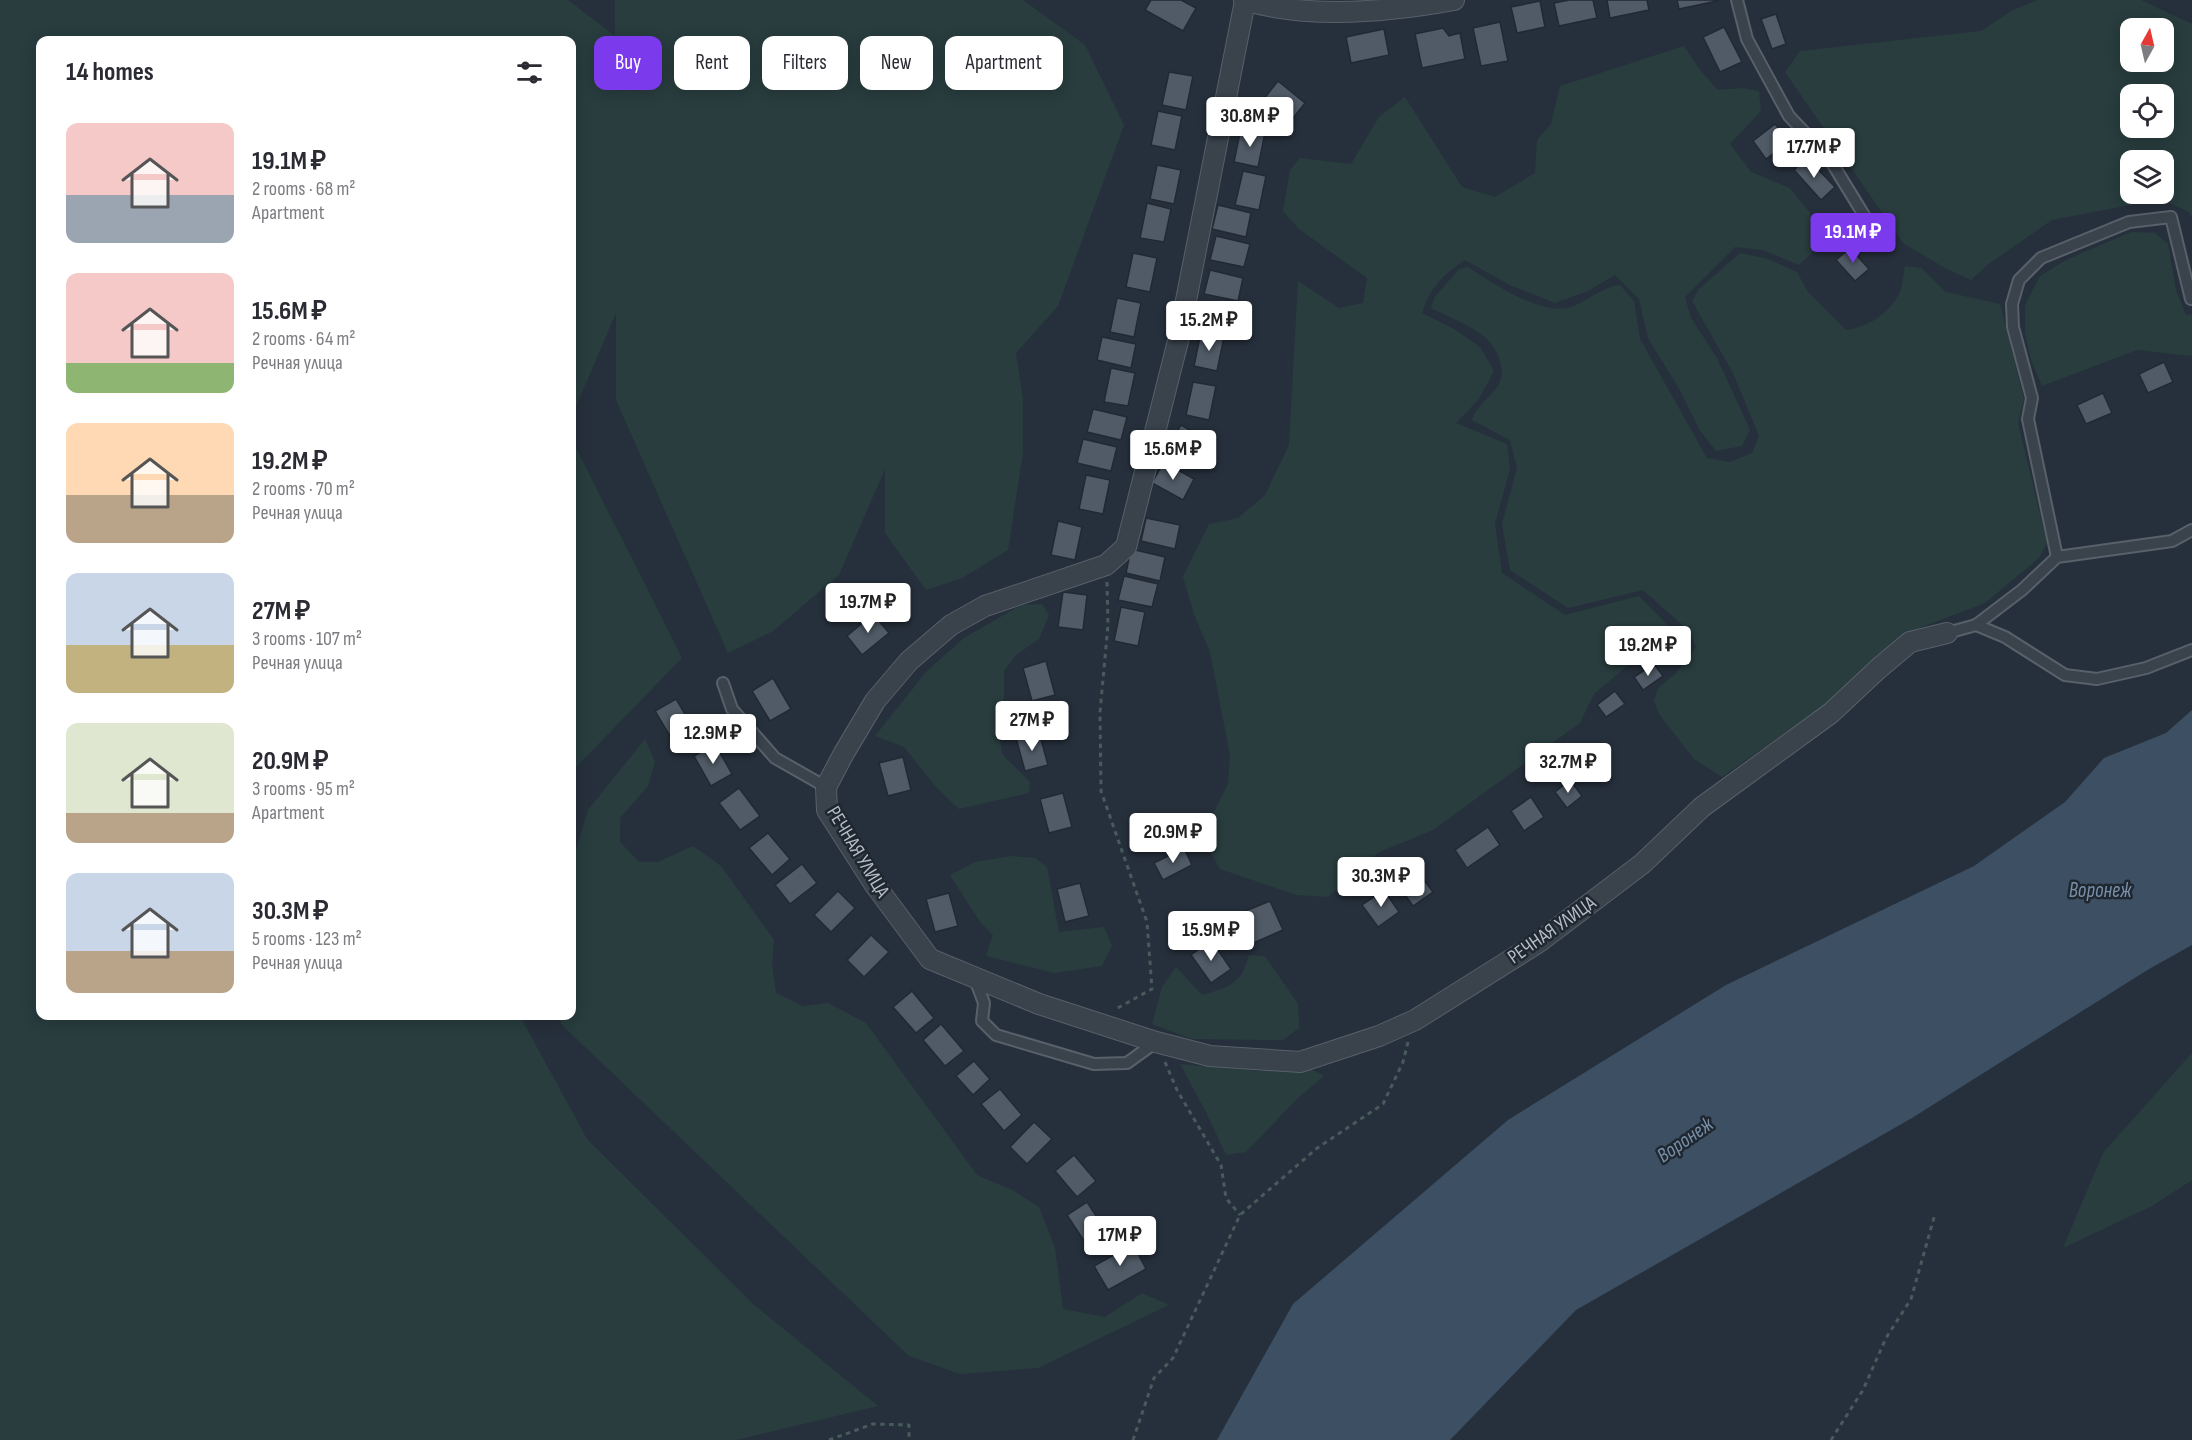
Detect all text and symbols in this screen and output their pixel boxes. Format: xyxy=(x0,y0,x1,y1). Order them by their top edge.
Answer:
north arrow xyxy=(2120,18,2174,72)
map controls xyxy=(2120,18,2174,204)
chip: Buy xyxy=(594,36,662,90)
chip: Rent xyxy=(674,36,750,90)
chip: Filters xyxy=(762,36,848,90)
chip: New xyxy=(860,36,933,90)
chip: Apartment xyxy=(945,36,1063,90)
icon: filters xyxy=(513,56,546,89)
text: 14 homes xyxy=(66,57,154,88)
button: locate xyxy=(2120,84,2174,138)
pin: 30.8M ₽ xyxy=(1195,97,1305,148)
text: 30.8M ₽ xyxy=(1220,104,1280,128)
pin: 17.7M ₽ xyxy=(1759,128,1869,179)
text: 17.7M ₽ xyxy=(1787,135,1841,159)
text: 19.1M ₽ xyxy=(252,146,326,177)
icon: home xyxy=(114,147,186,219)
button: layers xyxy=(2120,150,2174,204)
text: 2 rooms · 68 m² xyxy=(252,177,356,201)
text: Apartment xyxy=(252,201,325,225)
pin: 19.1M ₽ xyxy=(1798,213,1908,264)
text: 19.1M ₽ xyxy=(1825,220,1881,244)
text: 15.6M ₽ xyxy=(252,296,327,327)
icon: home xyxy=(114,297,186,369)
pin: 15.2M ₽ xyxy=(1154,301,1264,352)
text: 15.2M ₽ xyxy=(1180,308,1238,332)
text: 2 rooms · 64 m² xyxy=(252,327,356,351)
text: Речная улица xyxy=(252,351,343,375)
pin: 15.6M ₽ xyxy=(1118,430,1228,481)
text: 15.6M ₽ xyxy=(1144,437,1202,461)
text: 19.2M ₽ xyxy=(252,446,328,477)
icon: home xyxy=(114,447,186,519)
text: 2 rooms · 70 m² xyxy=(252,477,355,501)
text: Речная улица xyxy=(252,501,343,525)
pin: 19.7M ₽ xyxy=(813,583,923,634)
text: 19.7M ₽ xyxy=(840,590,896,614)
text: 27M ₽ xyxy=(252,596,310,627)
icon: home xyxy=(114,597,186,669)
pin: 19.2M ₽ xyxy=(1593,626,1703,677)
text: 3 rooms · 107 m² xyxy=(252,627,362,651)
text: 19.2M ₽ xyxy=(1619,633,1677,657)
text: Речная улица xyxy=(252,651,343,675)
pin: 27M ₽ xyxy=(990,701,1074,752)
text: 27M ₽ xyxy=(1010,708,1054,732)
pin: 12.9M ₽ xyxy=(658,714,768,765)
text: 12.9M ₽ xyxy=(684,721,742,745)
pin: 32.7M ₽ xyxy=(1513,743,1623,794)
text: 20.9M ₽ xyxy=(252,746,329,777)
icon: home xyxy=(114,747,186,819)
text: 32.7M ₽ xyxy=(1539,750,1597,774)
text: 3 rooms · 95 m² xyxy=(252,777,355,801)
text: Apartment xyxy=(252,801,325,825)
street label: РЕЧНАЯ УЛИЦА xyxy=(821,802,895,902)
pin: 20.9M ₽ xyxy=(1118,813,1228,864)
text: 20.9M ₽ xyxy=(1144,820,1202,844)
pin: 30.3M ₽ xyxy=(1326,857,1436,908)
text: 30.3M ₽ xyxy=(1352,864,1410,888)
water label: Воронеж xyxy=(2069,878,2132,903)
street label: РЕЧНАЯ УЛИЦА xyxy=(1503,891,1601,969)
text: 30.3M ₽ xyxy=(252,896,329,927)
icon: home xyxy=(114,897,186,969)
pin: 15.9M ₽ xyxy=(1156,911,1266,962)
text: 15.9M ₽ xyxy=(1182,918,1240,942)
text: 5 rooms · 123 m² xyxy=(252,927,362,951)
text: Речная улица xyxy=(252,951,343,975)
water label: Воронеж xyxy=(1652,1111,1719,1168)
pin: 17M ₽ xyxy=(1078,1216,1162,1267)
text: 17M ₽ xyxy=(1098,1223,1142,1247)

